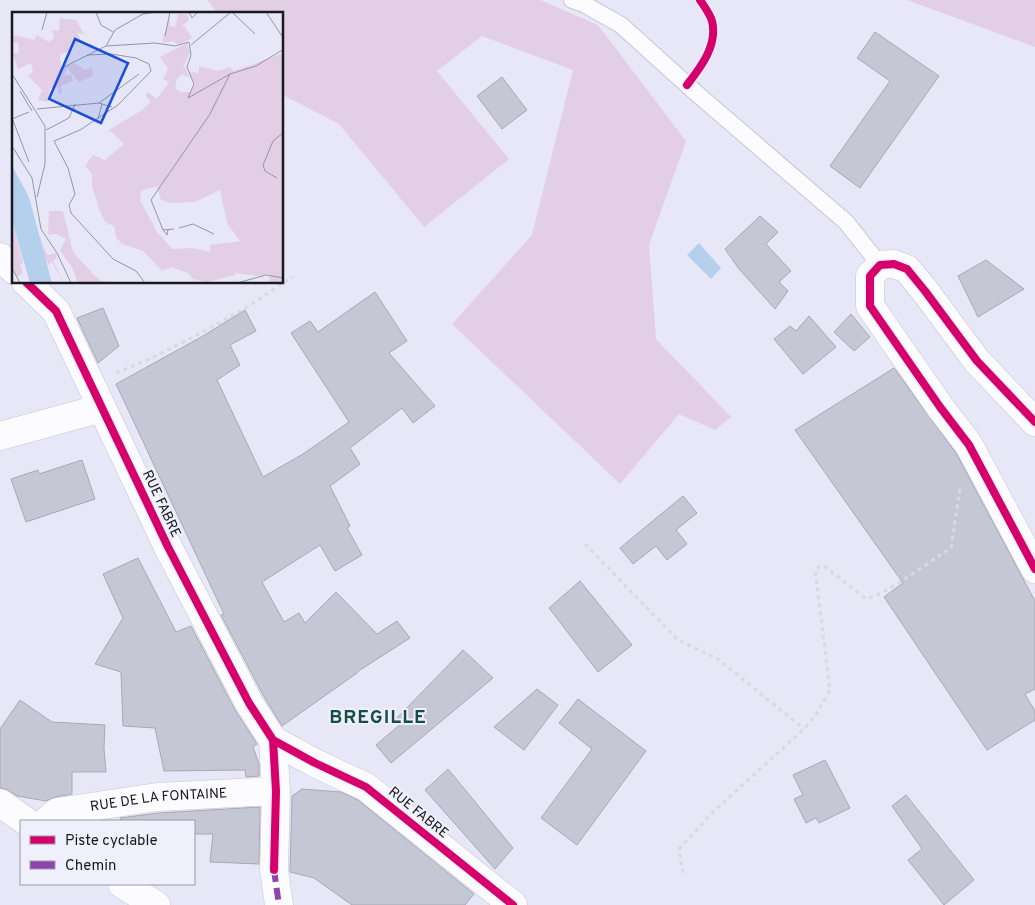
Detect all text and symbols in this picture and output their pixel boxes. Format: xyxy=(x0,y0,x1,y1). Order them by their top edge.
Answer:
inset map xyxy=(12,12,284,284)
street label: RUE FABRE xyxy=(138,468,184,540)
district label: BREGILLE xyxy=(329,706,427,730)
street label: RUE FABRE xyxy=(384,784,452,842)
street label: RUE DE LA FONTAINE xyxy=(89,785,228,815)
legend xyxy=(20,820,195,885)
text: Piste cyclable xyxy=(65,832,158,851)
text: Chemin xyxy=(65,857,117,876)

